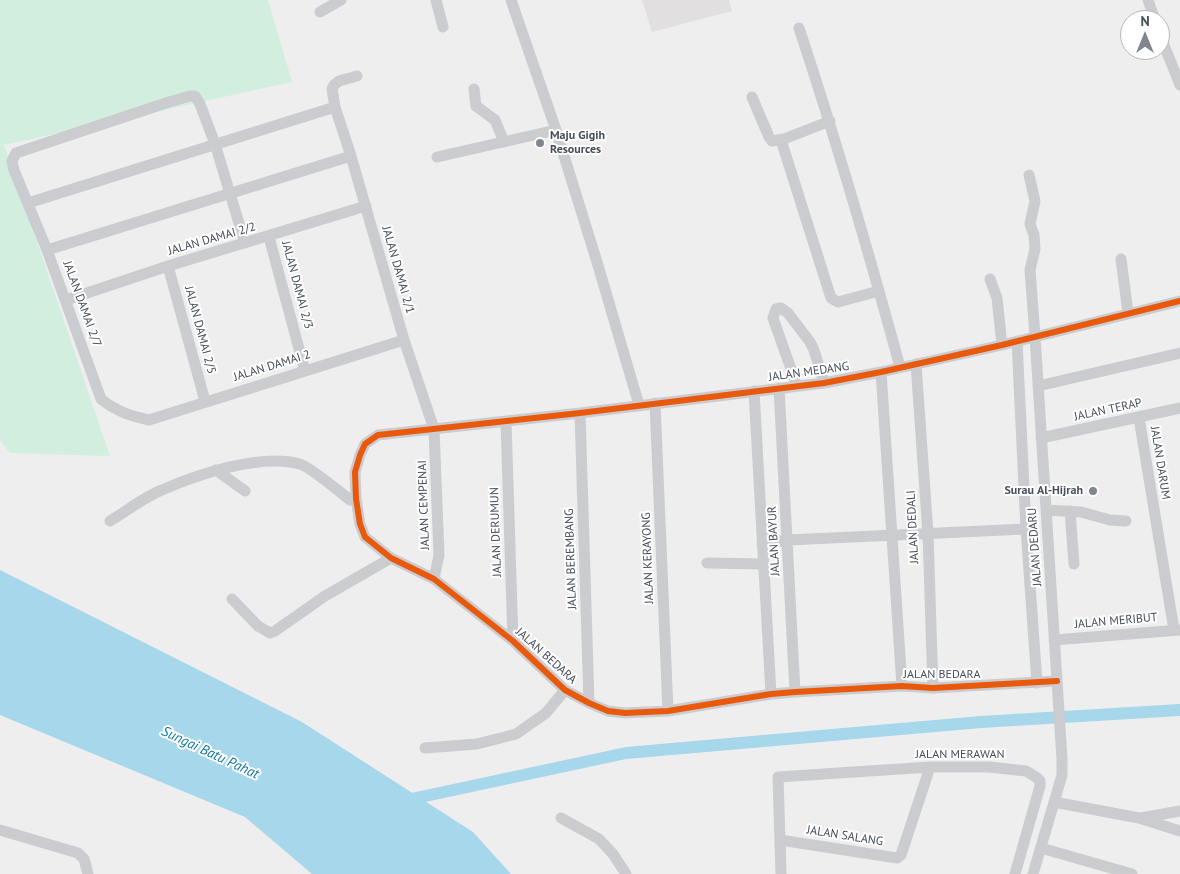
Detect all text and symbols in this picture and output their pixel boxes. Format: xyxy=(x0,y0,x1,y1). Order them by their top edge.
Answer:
north arrow xyxy=(1120,10,1170,60)
text: N xyxy=(1140,12,1150,30)
place label: Maju Gigih Resources xyxy=(550,129,605,157)
marker: Maju Gigih Resources xyxy=(534,137,546,149)
street label: JALAN DAMAI 2/2 xyxy=(167,220,257,258)
street label: JALAN DAMAI 2/1 xyxy=(379,225,417,315)
street label: JALAN DAMAI 2/3 xyxy=(278,240,316,330)
street label: JALAN DAMAI 2/7 xyxy=(60,259,104,349)
street label: JALAN DAMAI 2/5 xyxy=(181,285,219,375)
street label: JALAN DAMAI 2 xyxy=(232,348,312,384)
street label: JALAN MEDANG xyxy=(768,359,850,385)
street label: JALAN TERAP xyxy=(1073,396,1143,424)
street label: JALAN DARUM xyxy=(1147,425,1173,501)
street label: JALAN CEMPENAI xyxy=(415,460,433,550)
place label: Surau Al-Hijrah xyxy=(1004,484,1083,498)
marker: Surau Al-Hijrah xyxy=(1087,485,1099,497)
street label: JALAN DERUMUN xyxy=(487,487,505,577)
street label: JALAN DEDALI xyxy=(904,490,922,564)
street label: JALAN BAYUR xyxy=(765,506,783,576)
street label: JALAN DEDARU xyxy=(1025,507,1045,587)
street label: JALAN BEREMBANG xyxy=(562,508,580,610)
street label: JALAN KERAYONG xyxy=(639,512,657,604)
street label: JALAN MERIBUT xyxy=(1074,610,1158,632)
street label: JALAN BEDARA xyxy=(513,625,579,687)
street label: JALAN BEDARA xyxy=(904,668,980,682)
water label: Sungai Batu Pahat xyxy=(159,723,261,783)
street label: JALAN MERAWAN xyxy=(915,748,1005,762)
street label: JALAN SALANG xyxy=(806,823,884,849)

